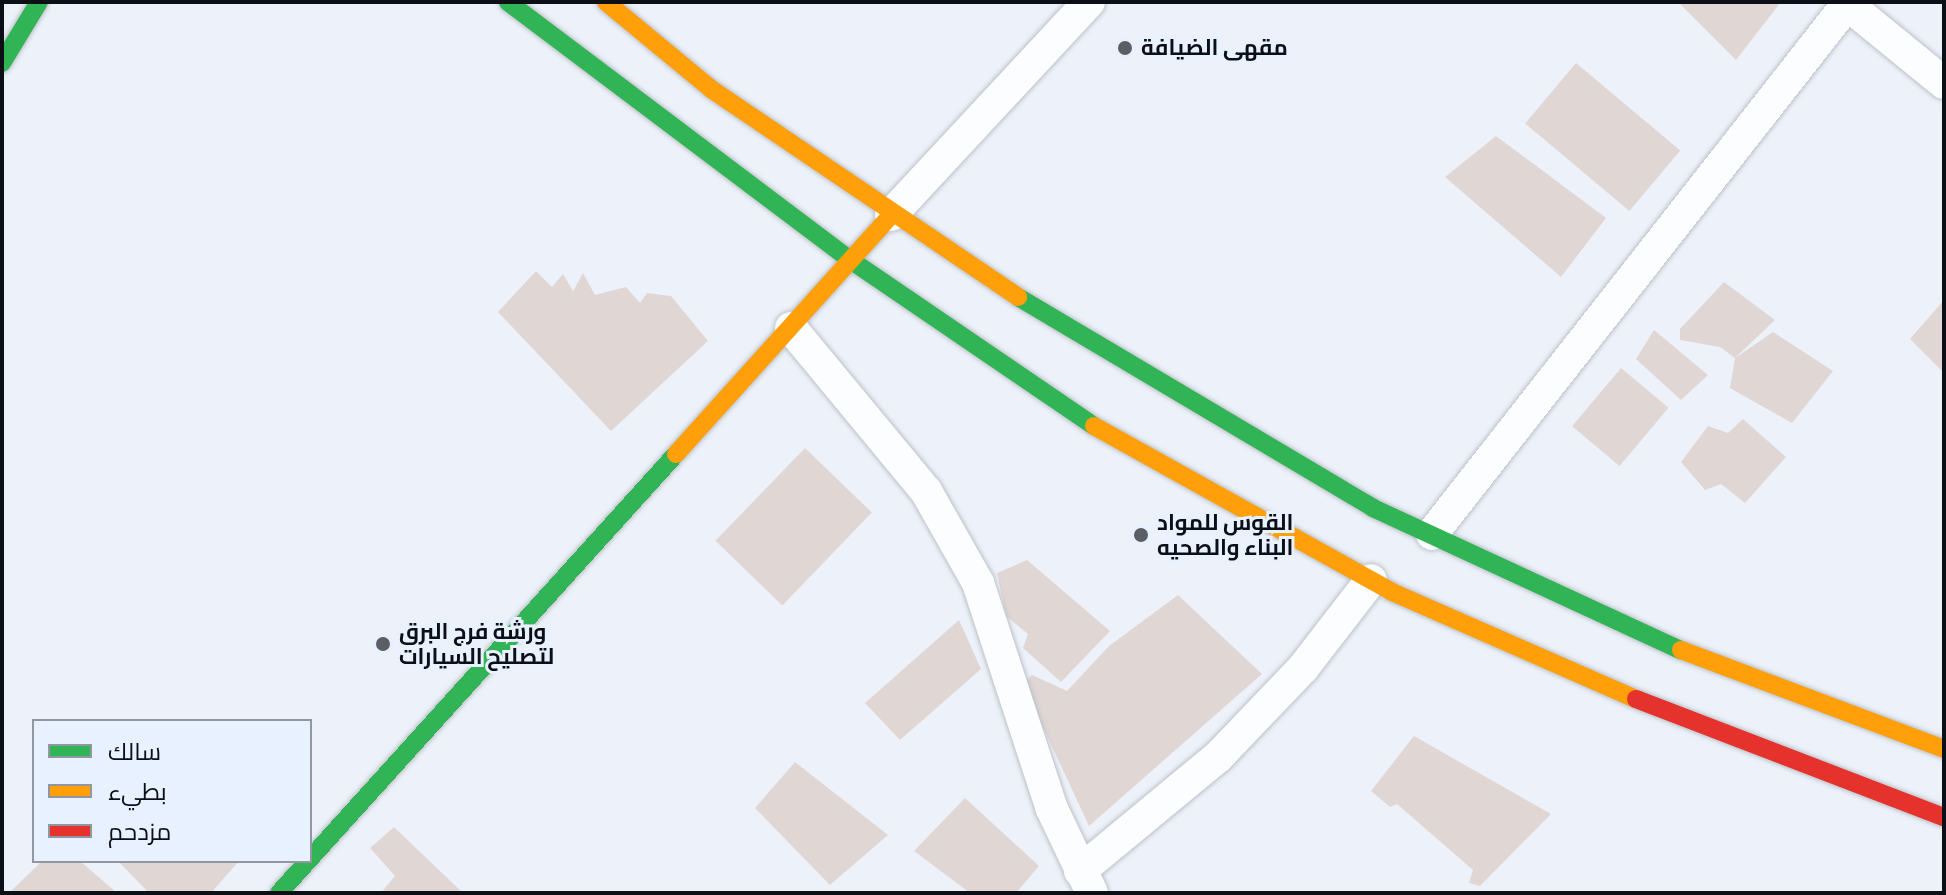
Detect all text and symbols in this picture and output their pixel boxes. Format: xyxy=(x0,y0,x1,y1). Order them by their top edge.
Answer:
place label: مقهى الضيافة xyxy=(1141,35,1288,61)
marker: مقهى الضيافة xyxy=(1116,39,1134,57)
place label: القوس للمواد البناء والصحيه xyxy=(1157,509,1293,560)
marker: القوس للمواد البناء والصحيه xyxy=(1132,526,1150,544)
place label: ورشة فرج البرق لتصليح السيارات xyxy=(399,618,554,670)
marker: ورشة فرج البرق لتصليح السيارات xyxy=(374,635,392,653)
legend xyxy=(32,719,312,863)
text: سالك xyxy=(108,738,161,766)
text: بطيء xyxy=(108,778,167,806)
text: مزدحم xyxy=(108,818,171,846)

